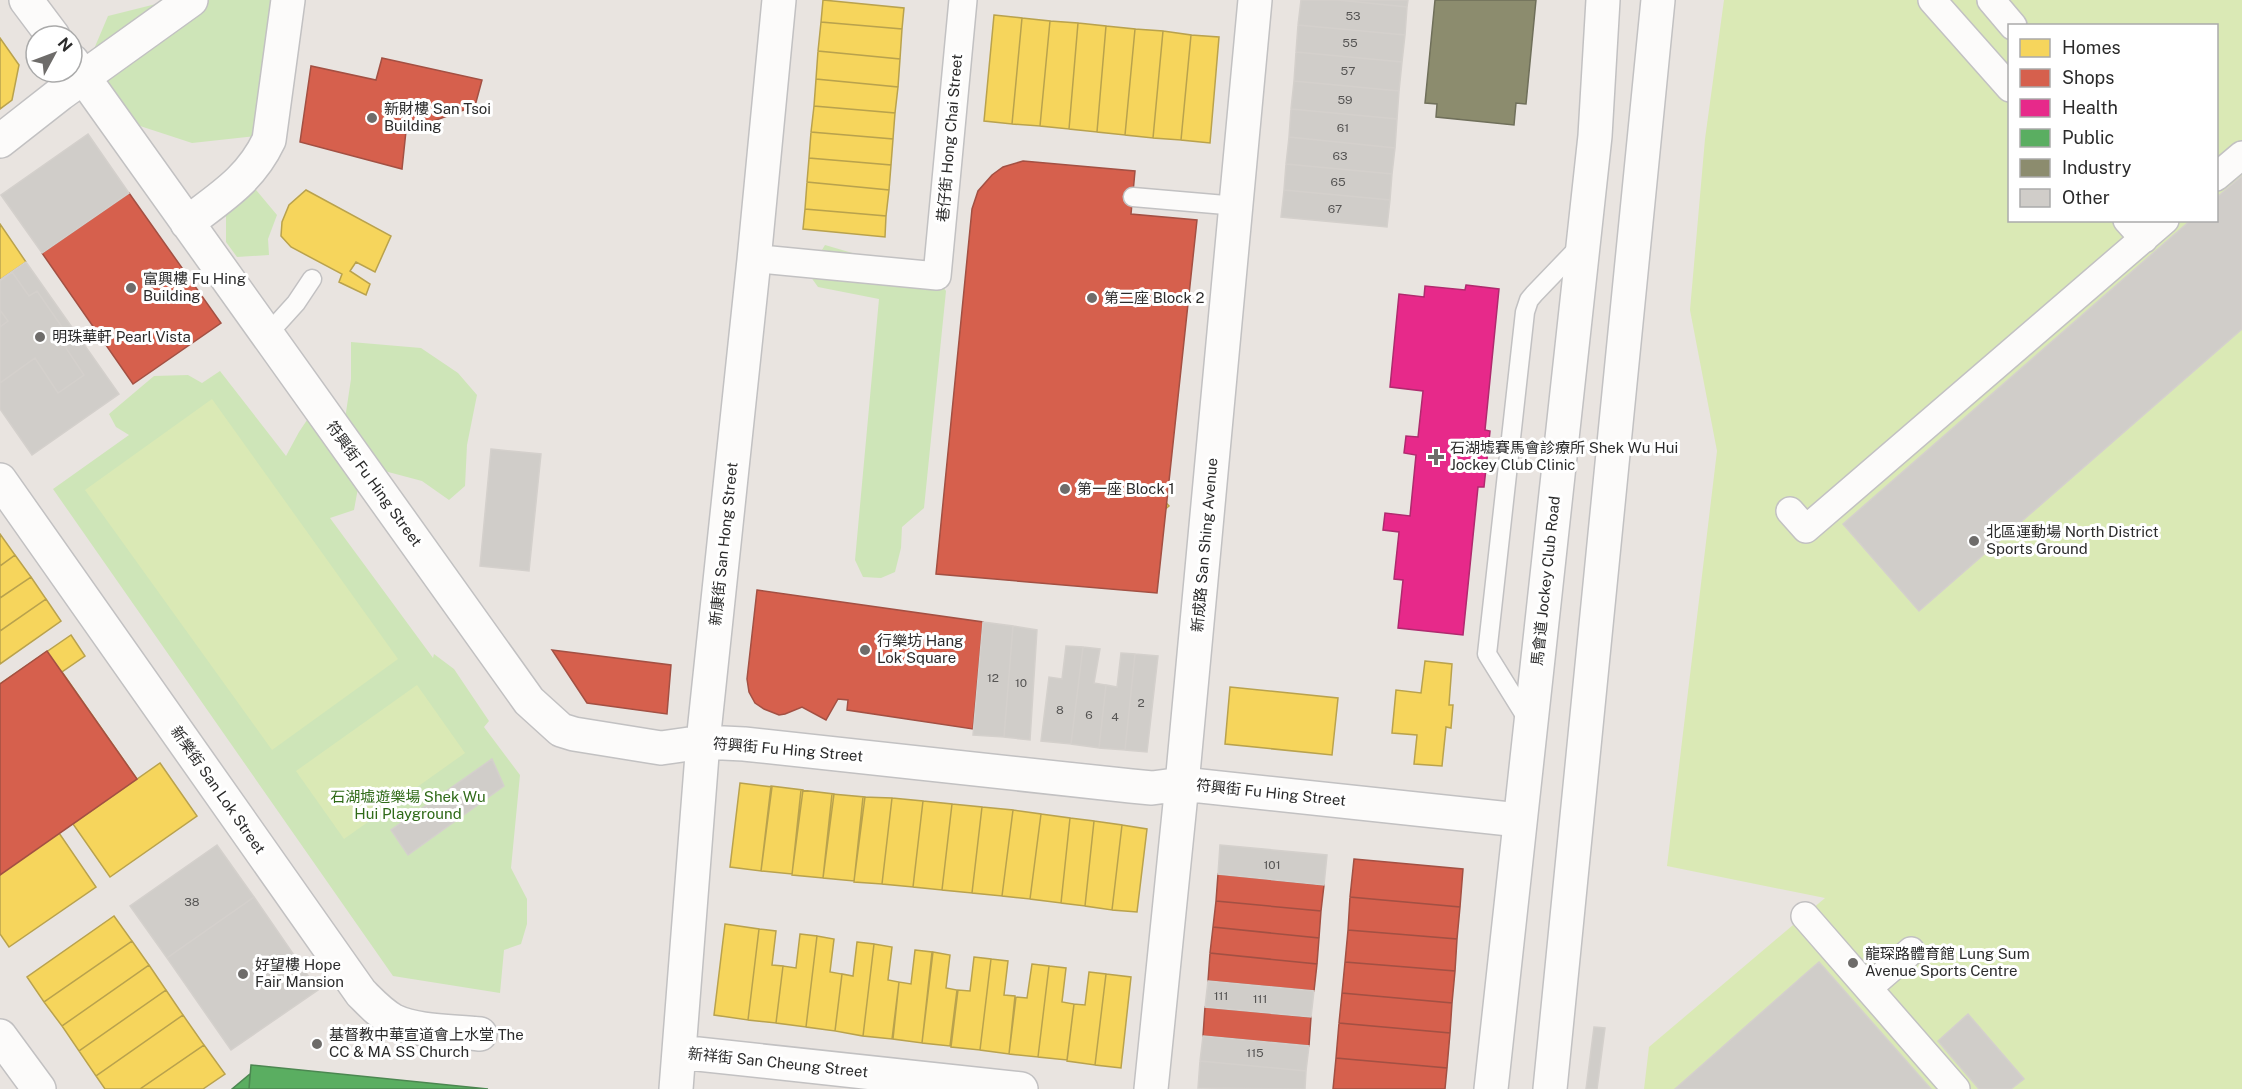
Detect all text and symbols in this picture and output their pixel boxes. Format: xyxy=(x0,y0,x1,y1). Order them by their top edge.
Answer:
house number: 53 xyxy=(1345,9,1361,23)
north arrow xyxy=(24,24,84,84)
legend xyxy=(2008,24,2218,222)
text: N xyxy=(54,34,76,55)
house number: 55 xyxy=(1342,36,1358,50)
text: Homes xyxy=(2062,37,2121,58)
street label: 巷仔街 Hong Chai Street xyxy=(934,53,965,223)
house number: 57 xyxy=(1341,64,1355,78)
text: Shops xyxy=(2062,67,2114,88)
house number: 59 xyxy=(1337,93,1353,107)
text: Health xyxy=(2062,97,2118,118)
place label: 新財樓 San Tsoi Building xyxy=(384,100,491,134)
marker: 新財樓 San Tsoi Building xyxy=(365,111,379,125)
house number: 61 xyxy=(1337,121,1349,135)
text: Public xyxy=(2062,127,2114,148)
house number: 63 xyxy=(1333,149,1347,163)
text: Industry xyxy=(2062,157,2132,178)
house number: 65 xyxy=(1330,175,1346,189)
text: Other xyxy=(2062,187,2110,208)
house number: 67 xyxy=(1328,202,1342,216)
place label: 富興樓 Fu Hing Building xyxy=(143,270,246,304)
marker: 富興樓 Fu Hing Building xyxy=(124,281,138,295)
place label: 第二座 Block 2 xyxy=(1104,289,1204,306)
marker: 第二座 Block 2 xyxy=(1085,291,1099,305)
place label: 明珠華軒 Pearl Vista xyxy=(52,328,191,345)
marker: 明珠華軒 Pearl Vista xyxy=(33,330,47,344)
street label: 符興街 Fu Hing Street xyxy=(323,418,426,550)
place label: 石湖墟賽馬會診療所 Shek Wu Hui Jockey Club Clinic xyxy=(1450,439,1678,473)
marker: 石湖墟賽馬會診療所 Shek Wu Hui Jockey Club Clinic xyxy=(1427,448,1445,466)
street label: 新成路 San Shing Avenue xyxy=(1188,457,1221,633)
street label: 新康街 San Hong Street xyxy=(706,461,741,627)
place label: 第一座 Block 1 xyxy=(1077,480,1175,497)
marker: 第一座 Block 1 xyxy=(1058,482,1072,496)
street label: 馬會道 Jockey Club Road xyxy=(1528,495,1563,667)
place label: 北區運動場 North District Sports Ground xyxy=(1986,523,2159,557)
marker: 北區運動場 North District Sports Ground xyxy=(1967,534,1981,548)
place label: 行樂坊 Hang Lok Square xyxy=(877,632,963,666)
marker: 行樂坊 Hang Lok Square xyxy=(858,643,872,657)
house number: 12 xyxy=(987,671,999,685)
house number: 10 xyxy=(1015,676,1027,690)
house number: 2 xyxy=(1137,696,1145,710)
house number: 8 xyxy=(1056,703,1064,717)
house number: 6 xyxy=(1085,708,1093,722)
house number: 4 xyxy=(1111,710,1119,724)
street label: 新樂街 San Lok Street xyxy=(168,723,269,857)
street label: 符興街 Fu Hing Street xyxy=(712,734,864,765)
street label: 符興街 Fu Hing Street xyxy=(1195,776,1347,809)
park label: 石湖墟遊樂場 Shek Wu Hui Playground xyxy=(330,788,486,822)
house number: 101 xyxy=(1263,858,1281,872)
house number: 38 xyxy=(184,895,200,909)
place label: 龍琛路體育館 Lung Sum Avenue Sports Centre xyxy=(1865,945,2030,979)
place label: 好望樓 Hope Fair Mansion xyxy=(255,956,344,990)
marker: 龍琛路體育館 Lung Sum Avenue Sports Centre xyxy=(1846,956,1860,970)
marker: 好望樓 Hope Fair Mansion xyxy=(236,967,250,981)
house number: 111 xyxy=(1214,989,1228,1003)
house number: 111 xyxy=(1253,992,1267,1006)
place label: 基督教中華宣道會上水堂 The CC & MA SS Church xyxy=(329,1026,524,1060)
marker: 基督教中華宣道會上水堂 The CC & MA SS Church xyxy=(310,1037,324,1051)
street label: 新祥街 San Cheung Street xyxy=(687,1045,869,1080)
house number: 115 xyxy=(1246,1046,1264,1060)

